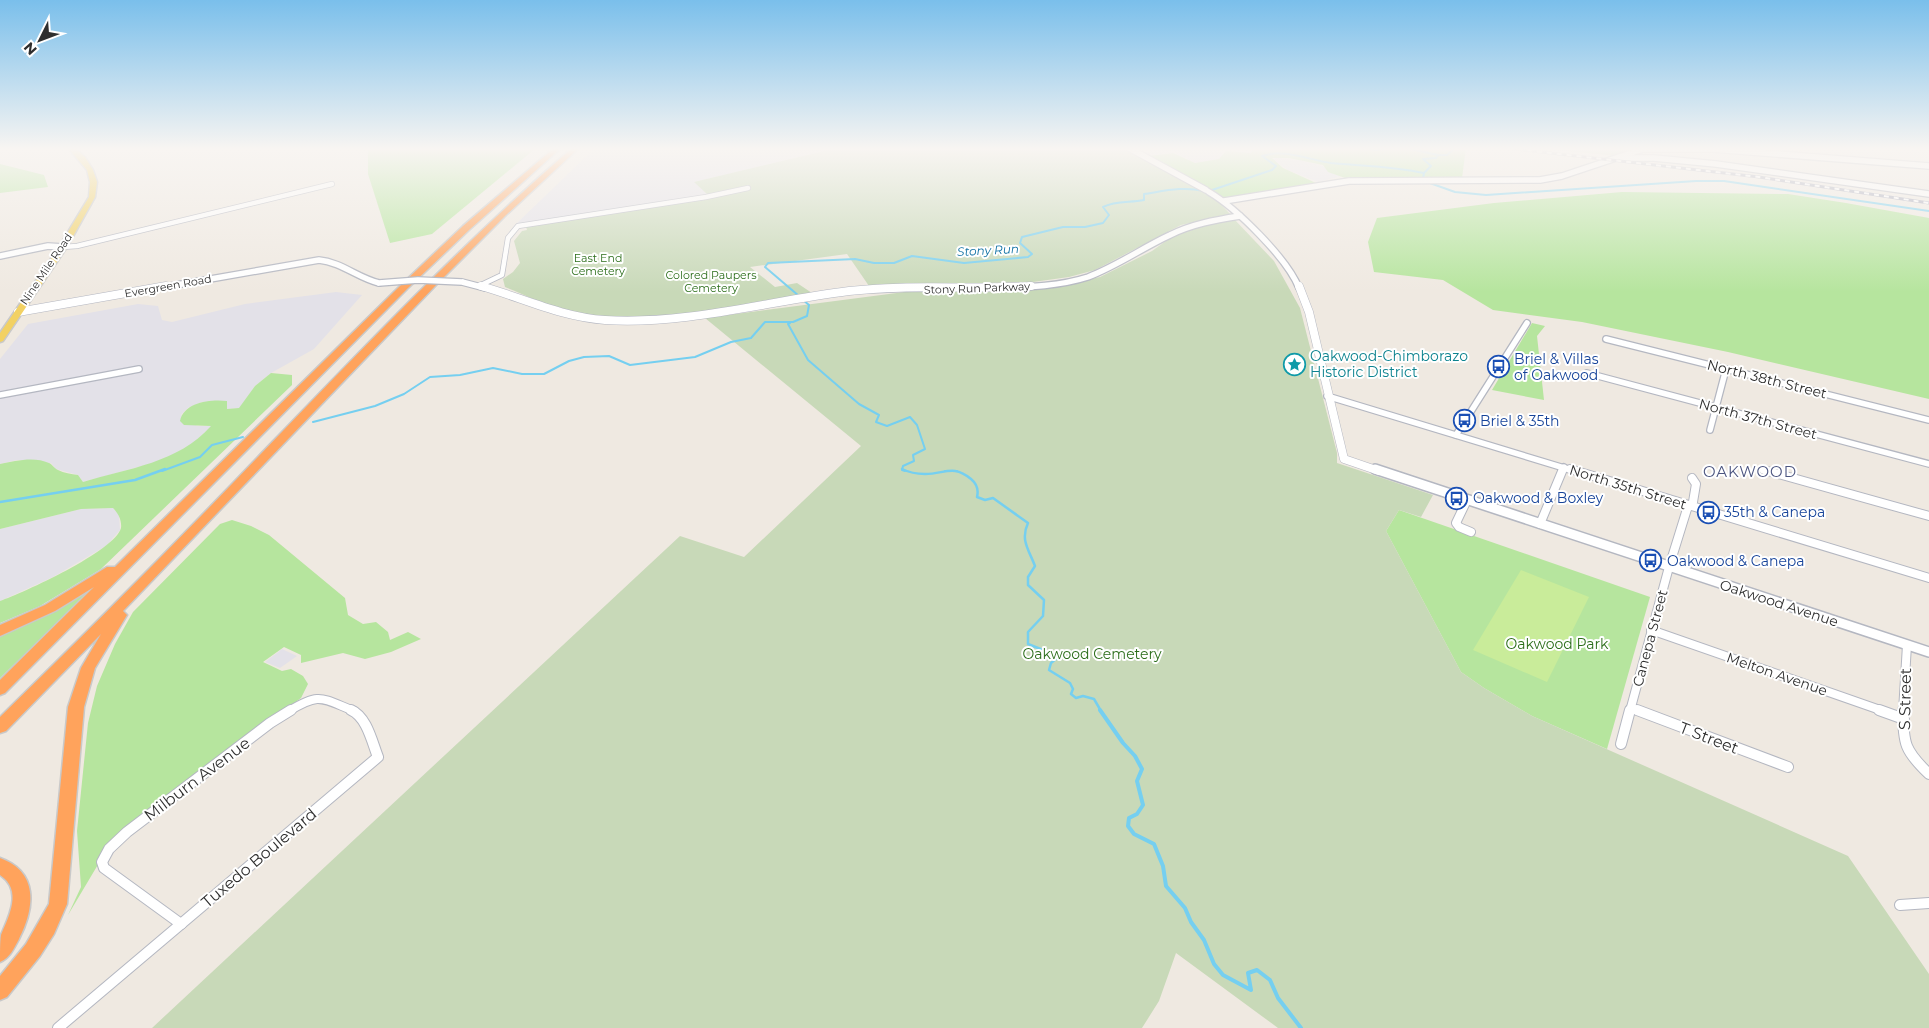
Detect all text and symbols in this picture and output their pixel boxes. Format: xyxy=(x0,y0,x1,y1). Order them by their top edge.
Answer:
north arrow xyxy=(15,15,65,65)
text: N xyxy=(20,38,41,59)
street label: Nine Mile Road xyxy=(17,230,75,308)
water label: Stony Run xyxy=(957,241,1019,259)
park label: East End Cemetery xyxy=(571,251,625,278)
park label: Colored Paupers Cemetery xyxy=(665,268,757,295)
street label: Evergreen Road xyxy=(123,271,213,301)
street label: Stony Run Parkway xyxy=(924,279,1030,297)
place label: Oakwood-Chimborazo Historic District xyxy=(1310,347,1468,381)
place label: Briel & Villas of Oakwood xyxy=(1514,350,1599,384)
place icon: Oakwood-Chimborazo Historic District xyxy=(1282,352,1306,376)
bus stop icon: Briel & Villas of Oakwood xyxy=(1486,355,1510,379)
street label: North 38th Street xyxy=(1705,355,1829,403)
street label: North 37th Street xyxy=(1697,395,1819,444)
bus stop icon: Briel & 35th xyxy=(1452,409,1476,433)
place label: Briel & 35th xyxy=(1480,412,1560,430)
street label: North 35th Street xyxy=(1567,461,1689,513)
district label: OAKWOOD xyxy=(1703,462,1797,481)
bus stop icon: Oakwood & Boxley xyxy=(1445,486,1469,510)
place label: Oakwood & Boxley xyxy=(1473,489,1604,507)
bus stop icon: 35th & Canepa xyxy=(1696,500,1720,524)
place label: 35th & Canepa xyxy=(1724,503,1825,521)
bus stop icon: Oakwood & Canepa xyxy=(1639,549,1663,573)
place label: Oakwood & Canepa xyxy=(1667,552,1805,570)
street label: Oakwood Avenue xyxy=(1717,575,1841,631)
street label: Canepa Street xyxy=(1628,587,1672,688)
park label: Oakwood Park xyxy=(1506,635,1609,653)
park label: Oakwood Cemetery xyxy=(1022,645,1162,663)
street label: Melton Avenue xyxy=(1724,648,1830,700)
street label: S Street xyxy=(1895,667,1915,730)
street label: T Street xyxy=(1677,718,1742,758)
street label: Milburn Avenue xyxy=(141,733,253,825)
street label: Tuxedo Boulevard xyxy=(198,804,320,912)

